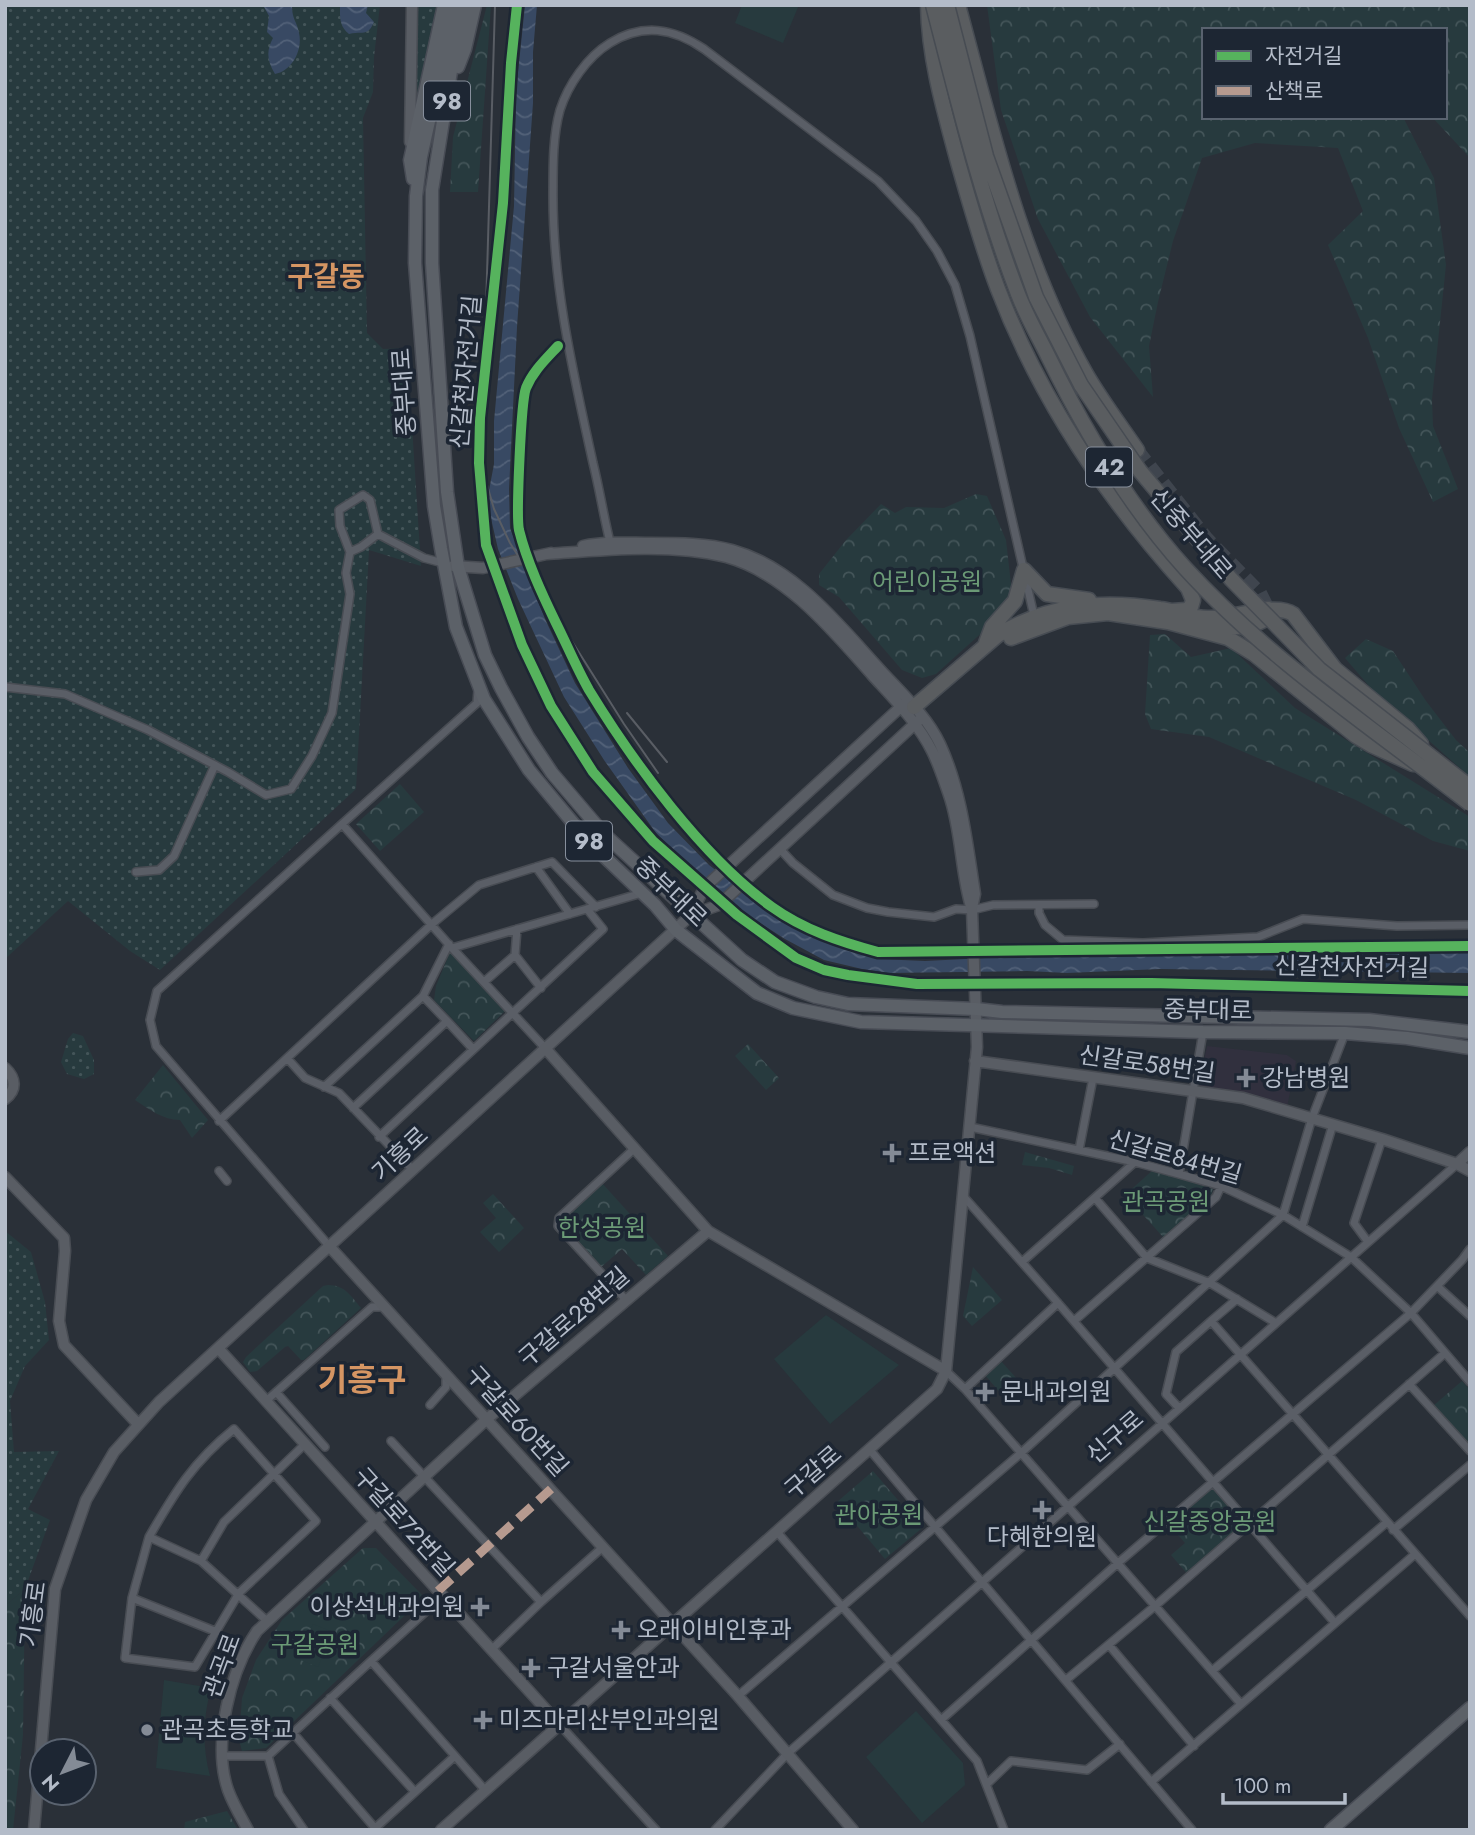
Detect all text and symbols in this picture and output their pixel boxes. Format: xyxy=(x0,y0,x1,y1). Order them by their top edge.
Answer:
legend xyxy=(1202,28,1447,119)
text: 자전거길 xyxy=(1265,41,1342,71)
text: 산책로 xyxy=(1265,76,1323,106)
road number: 98 xyxy=(424,82,470,120)
district label: 구갈동 xyxy=(287,256,365,297)
street label: 신갈천자전거길 xyxy=(441,293,490,450)
street label: 중부대로 xyxy=(383,347,424,437)
road number: 42 xyxy=(1086,447,1132,486)
street label: 신중부대로 xyxy=(1142,481,1241,587)
park label: 어린이공원 xyxy=(872,564,982,599)
road number: 98 xyxy=(566,821,612,860)
street label: 중부대로 xyxy=(627,848,715,935)
street label: 신갈천자전거길 xyxy=(1274,948,1430,985)
street label: 중부대로 xyxy=(1164,991,1252,1028)
street label: 신갈로58번길 xyxy=(1077,1037,1217,1090)
place label: 강남병원 xyxy=(1262,1060,1350,1095)
marker: 강남병원 xyxy=(1236,1068,1256,1088)
street label: 기흥로 xyxy=(363,1118,436,1189)
street label: 신갈로84번길 xyxy=(1104,1121,1246,1192)
place label: 프로액션 xyxy=(908,1135,996,1170)
marker: 프로액션 xyxy=(882,1143,902,1163)
park label: 관곡공원 xyxy=(1122,1184,1210,1219)
park label: 한성공원 xyxy=(558,1210,646,1245)
street label: 구갈로28번길 xyxy=(510,1258,637,1375)
district label: 기흥구 xyxy=(318,1357,406,1403)
street label: 구갈로60번길 xyxy=(458,1357,577,1484)
place label: 문내과의원 xyxy=(1001,1374,1111,1409)
marker: 문내과의원 xyxy=(975,1382,995,1402)
street label: 신구로 xyxy=(1078,1402,1151,1472)
street label: 구갈로 xyxy=(776,1437,849,1507)
street label: 구갈로72번길 xyxy=(346,1459,463,1584)
park label: 관아공원 xyxy=(835,1497,923,1532)
marker: 다혜한의원 xyxy=(1032,1500,1052,1520)
park label: 신갈중앙공원 xyxy=(1144,1504,1276,1539)
place label: 다혜한의원 xyxy=(987,1519,1097,1554)
street label: 기흥로 xyxy=(11,1579,54,1649)
place label: 이상석내과의원 xyxy=(309,1589,464,1624)
marker: 이상석내과의원 xyxy=(470,1597,490,1617)
place label: 오래이비인후과 xyxy=(637,1612,792,1647)
marker: 오래이비인후과 xyxy=(611,1620,631,1640)
park label: 구갈공원 xyxy=(271,1627,359,1662)
street label: 관곡로 xyxy=(194,1629,249,1703)
place label: 구갈서울안과 xyxy=(547,1650,679,1685)
marker: 구갈서울안과 xyxy=(521,1658,541,1678)
place label: 미즈마리산부인과의원 xyxy=(499,1702,720,1737)
marker: 미즈마리산부인과의원 xyxy=(473,1710,493,1730)
place label: 관곡초등학교 xyxy=(161,1712,293,1747)
marker: 관곡초등학교 xyxy=(139,1722,155,1738)
north arrow xyxy=(28,1737,98,1807)
scale bar xyxy=(1223,1762,1346,1806)
text: N xyxy=(36,1768,66,1798)
text: 100 m xyxy=(1234,1771,1291,1801)

